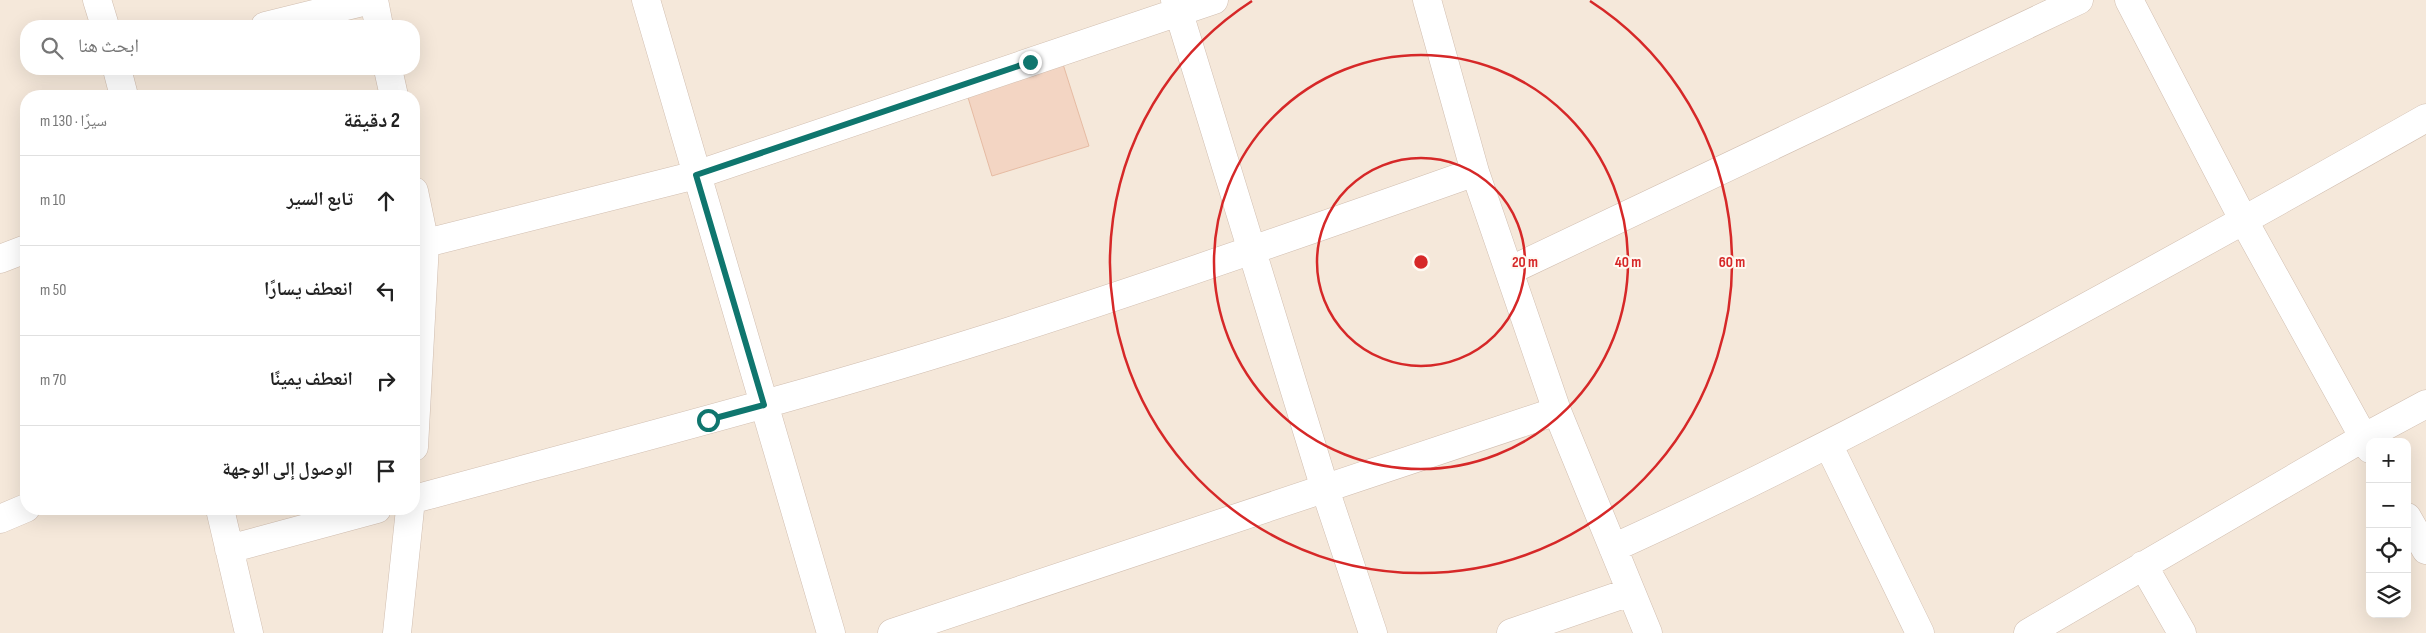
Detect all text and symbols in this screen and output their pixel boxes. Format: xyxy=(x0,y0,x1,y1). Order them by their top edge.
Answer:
search box xyxy=(20,20,420,75)
icon: search xyxy=(38,34,66,62)
text: ابحث هنا xyxy=(78,35,139,58)
route end xyxy=(1019,51,1042,74)
text: 2 دقيقة xyxy=(343,108,400,133)
text: سيرًا · 130 m xyxy=(40,112,107,131)
icon: ahead xyxy=(372,187,400,215)
text: تابع السير xyxy=(287,188,353,211)
text: 10 m xyxy=(40,191,66,210)
centre of rings xyxy=(1412,253,1430,271)
text: 20 m xyxy=(1512,253,1538,272)
text: 40 m xyxy=(1615,253,1641,272)
text: 60 m xyxy=(1719,253,1745,272)
icon: left xyxy=(372,277,400,305)
text: انعطف يسارًا xyxy=(264,278,353,301)
text: 50 m xyxy=(40,281,66,300)
icon: right xyxy=(372,367,400,395)
text: انعطف يمينًا xyxy=(269,368,353,391)
text: 70 m xyxy=(40,371,66,390)
route start xyxy=(697,409,720,432)
map controls xyxy=(2366,438,2411,618)
button: + xyxy=(2366,438,2411,483)
icon: arrive xyxy=(372,457,400,485)
text: الوصول إلى الوجهة xyxy=(222,458,353,481)
button: − xyxy=(2366,483,2411,528)
button: locate xyxy=(2366,528,2411,573)
button: layers xyxy=(2366,573,2411,618)

